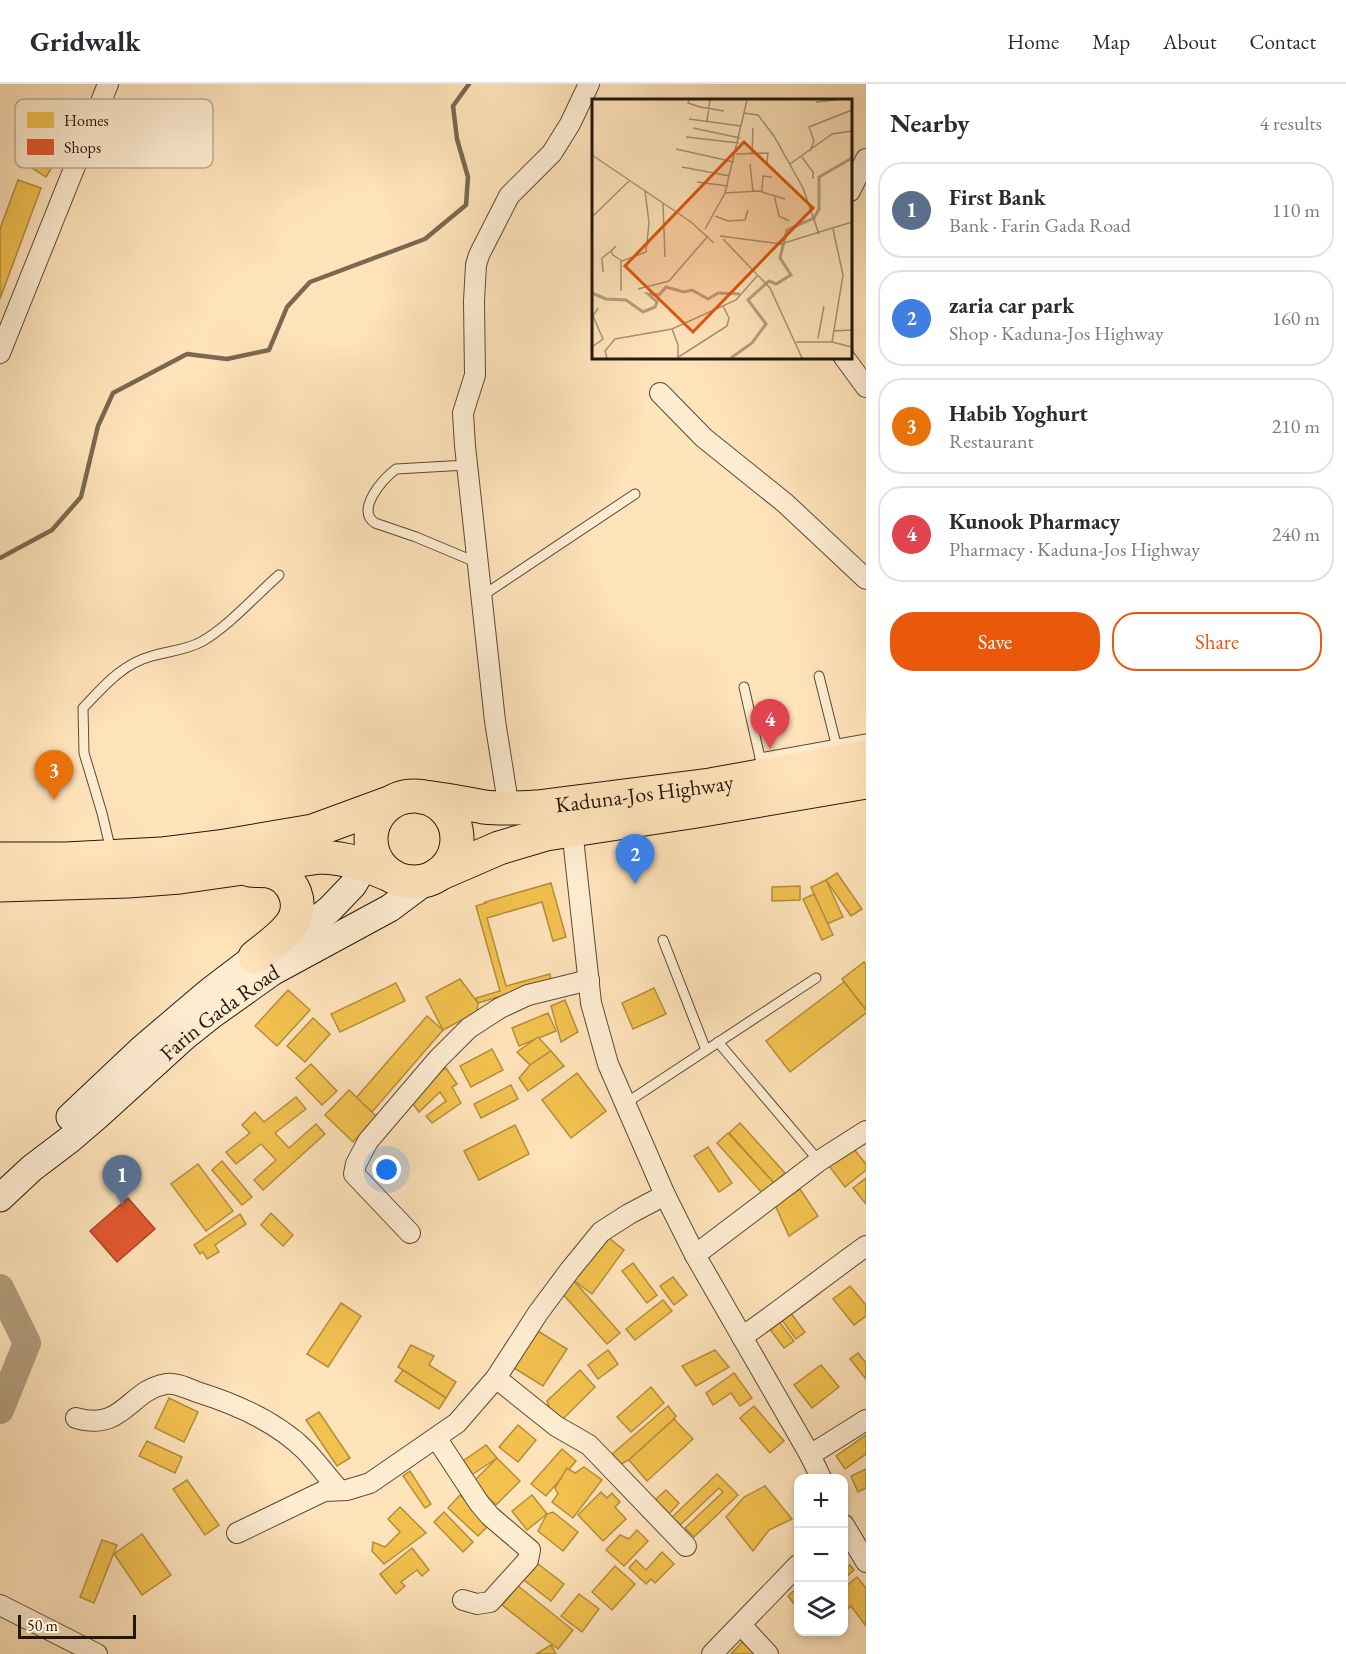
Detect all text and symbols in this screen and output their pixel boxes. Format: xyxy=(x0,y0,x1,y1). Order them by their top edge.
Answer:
text: Gridwalk xyxy=(30,23,141,59)
text: Home xyxy=(1007,28,1059,55)
text: Map xyxy=(1092,28,1130,55)
text: About xyxy=(1163,28,1216,55)
text: Contact xyxy=(1249,28,1316,55)
legend xyxy=(15,99,213,168)
inset map xyxy=(592,99,851,358)
text: Nearby xyxy=(890,106,970,140)
text: Homes xyxy=(64,110,109,131)
text: 4 results xyxy=(1259,110,1322,136)
text: Shops xyxy=(64,137,101,158)
text: First Bank xyxy=(949,183,1046,212)
text: 1 xyxy=(906,197,917,223)
text: 110 m xyxy=(1272,197,1320,223)
text: Bank · Farin Gada Road xyxy=(949,212,1131,238)
text: zaria car park xyxy=(949,291,1074,320)
text: 2 xyxy=(906,305,917,331)
text: 160 m xyxy=(1272,305,1320,331)
text: Shop · Kaduna-Jos Highway xyxy=(949,320,1164,346)
text: Habib Yoghurt xyxy=(949,399,1088,428)
text: 3 xyxy=(906,413,917,439)
text: 210 m xyxy=(1272,413,1320,439)
text: Restaurant xyxy=(949,428,1034,454)
text: Kunook Pharmacy xyxy=(949,507,1120,536)
text: 4 xyxy=(906,521,917,547)
text: 240 m xyxy=(1272,521,1320,547)
text: Pharmacy · Kaduna-Jos Highway xyxy=(949,536,1200,562)
button: Save xyxy=(890,612,1100,671)
button: Share xyxy=(1112,612,1322,671)
pin: 4 xyxy=(750,700,790,749)
pin: 3 xyxy=(34,750,74,800)
street label: Kaduna-Jos Highway xyxy=(553,767,736,819)
pin: 2 xyxy=(616,834,654,884)
street label: Farin Gada Road xyxy=(153,956,285,1067)
your location xyxy=(372,1155,401,1184)
pin: 1 xyxy=(102,1156,142,1205)
map controls xyxy=(794,1474,848,1636)
button: + xyxy=(794,1474,848,1528)
button: − xyxy=(794,1528,848,1582)
button: layers xyxy=(794,1582,848,1636)
scale bar xyxy=(18,1612,136,1640)
text: 50 m xyxy=(27,1615,58,1636)

